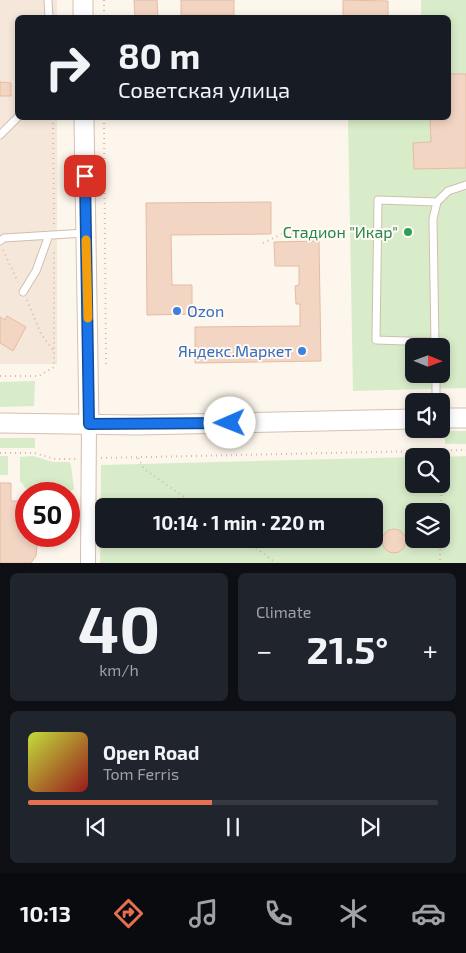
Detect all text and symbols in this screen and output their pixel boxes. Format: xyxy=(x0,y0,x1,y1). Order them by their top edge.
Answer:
text: 80 m xyxy=(118,34,200,76)
icon: right xyxy=(35,35,100,100)
text: Советская улица xyxy=(118,76,290,102)
pin xyxy=(64,155,106,197)
icon: arrive xyxy=(71,162,99,190)
place label: Стадион "Икар" xyxy=(283,222,398,241)
marker: Стадион "Икар" xyxy=(402,226,414,238)
place label: Ozon xyxy=(187,301,224,320)
marker: Ozon xyxy=(171,305,183,317)
north arrow xyxy=(405,338,450,382)
map controls xyxy=(405,338,450,548)
place label: Яндекс.Маркет xyxy=(178,341,292,360)
marker: Яндекс.Маркет xyxy=(296,345,308,357)
button: sound xyxy=(405,393,450,438)
position arrow xyxy=(203,396,255,448)
button: search xyxy=(405,448,450,493)
speed limit sign: 50 xyxy=(15,482,80,547)
button: layers xyxy=(405,503,450,548)
text: 10:14 · 1 min · 220 m xyxy=(153,511,325,534)
text: 40 xyxy=(78,588,160,666)
text: Climate xyxy=(256,602,311,621)
text: 21.5° xyxy=(307,626,388,672)
text: − xyxy=(256,633,272,667)
text: + xyxy=(423,633,438,667)
text: km/h xyxy=(99,660,139,679)
text: Open Road xyxy=(103,741,199,764)
text: Tom Ferris xyxy=(103,764,179,783)
icon: previous xyxy=(82,813,110,841)
icon: pause xyxy=(219,813,247,841)
icon: next xyxy=(356,813,384,841)
icon: directions xyxy=(111,896,146,931)
icon: music xyxy=(186,896,221,931)
icon: phone xyxy=(261,896,296,931)
icon: climate xyxy=(336,896,371,931)
icon: car xyxy=(411,896,446,931)
text: 10:13 xyxy=(20,900,71,926)

